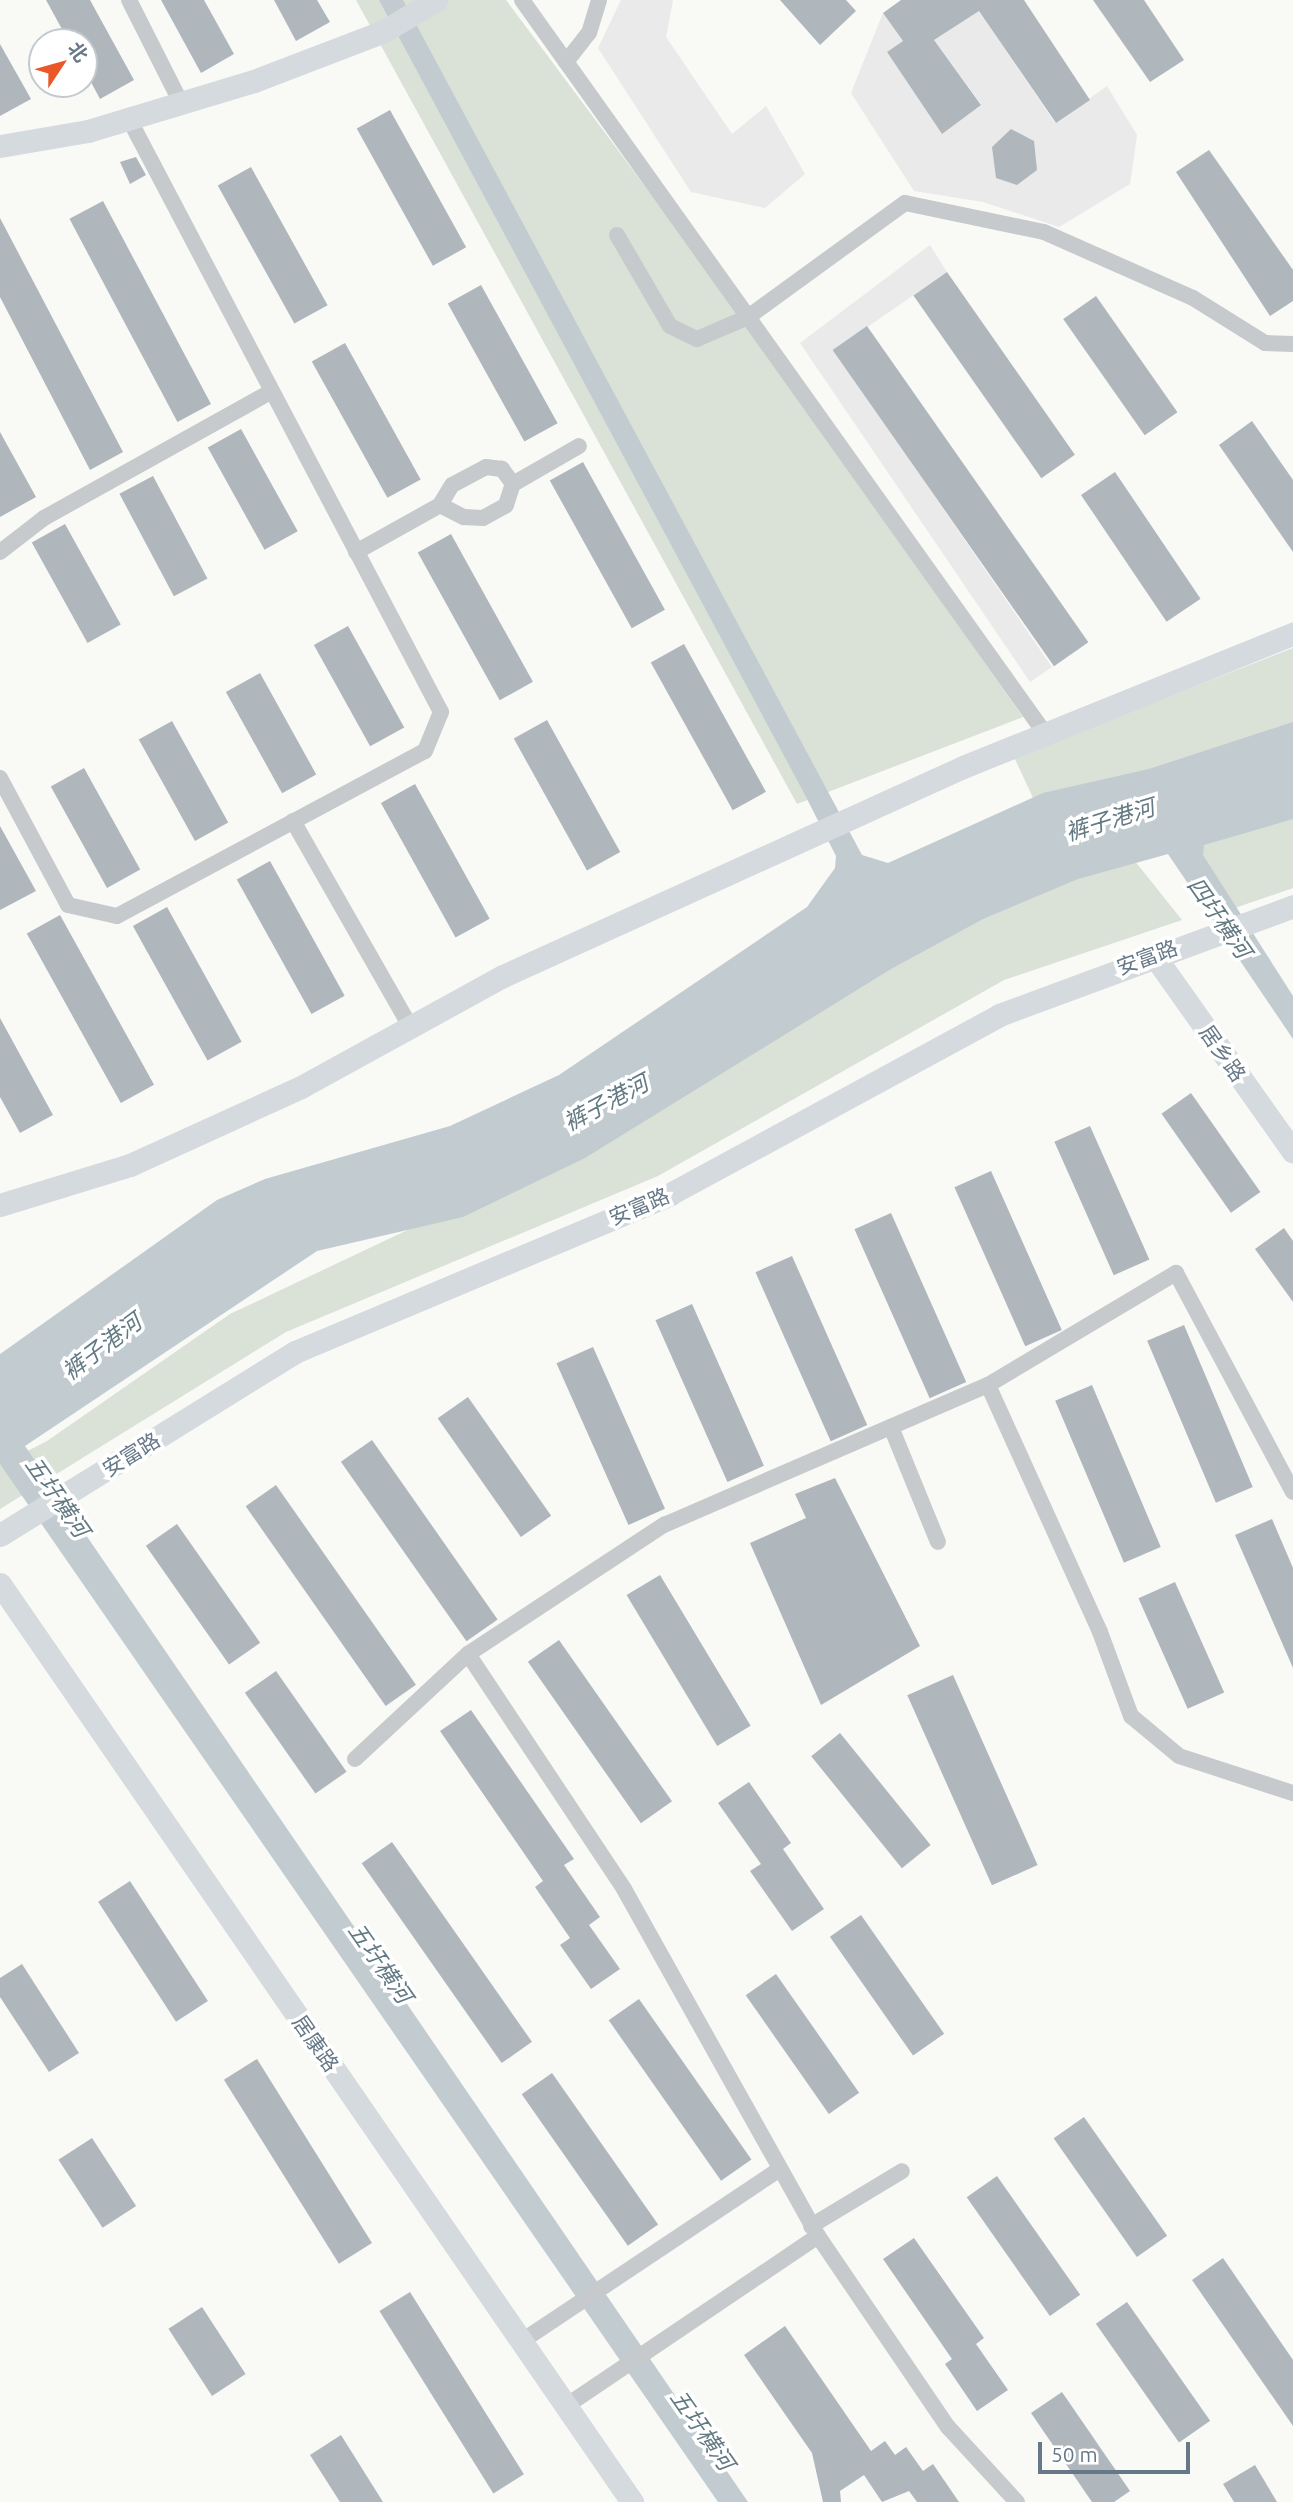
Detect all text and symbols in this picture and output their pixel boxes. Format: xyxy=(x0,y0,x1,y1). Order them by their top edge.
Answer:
north arrow xyxy=(28,28,98,98)
text: 北 xyxy=(64,38,93,66)
water label: 裤子港河 xyxy=(1062,793,1158,847)
water label: 四圩横河 xyxy=(1181,872,1257,964)
street label: 安富路 xyxy=(1113,934,1181,980)
street label: 居乡路 xyxy=(1195,1020,1251,1086)
water label: 裤子港河 xyxy=(559,1069,653,1137)
street label: 安富路 xyxy=(605,1182,673,1230)
water label: 裤子港河 xyxy=(57,1308,147,1386)
street label: 安富路 xyxy=(98,1427,164,1481)
water label: 五圩横河 xyxy=(19,1451,95,1543)
water label: 五圩横河 xyxy=(342,1917,418,2009)
street label: 居康路 xyxy=(288,2010,344,2076)
water label: 五圩横河 xyxy=(664,2384,740,2476)
scale bar xyxy=(1041,2428,1193,2472)
text: 50 m xyxy=(1051,2442,1098,2466)

